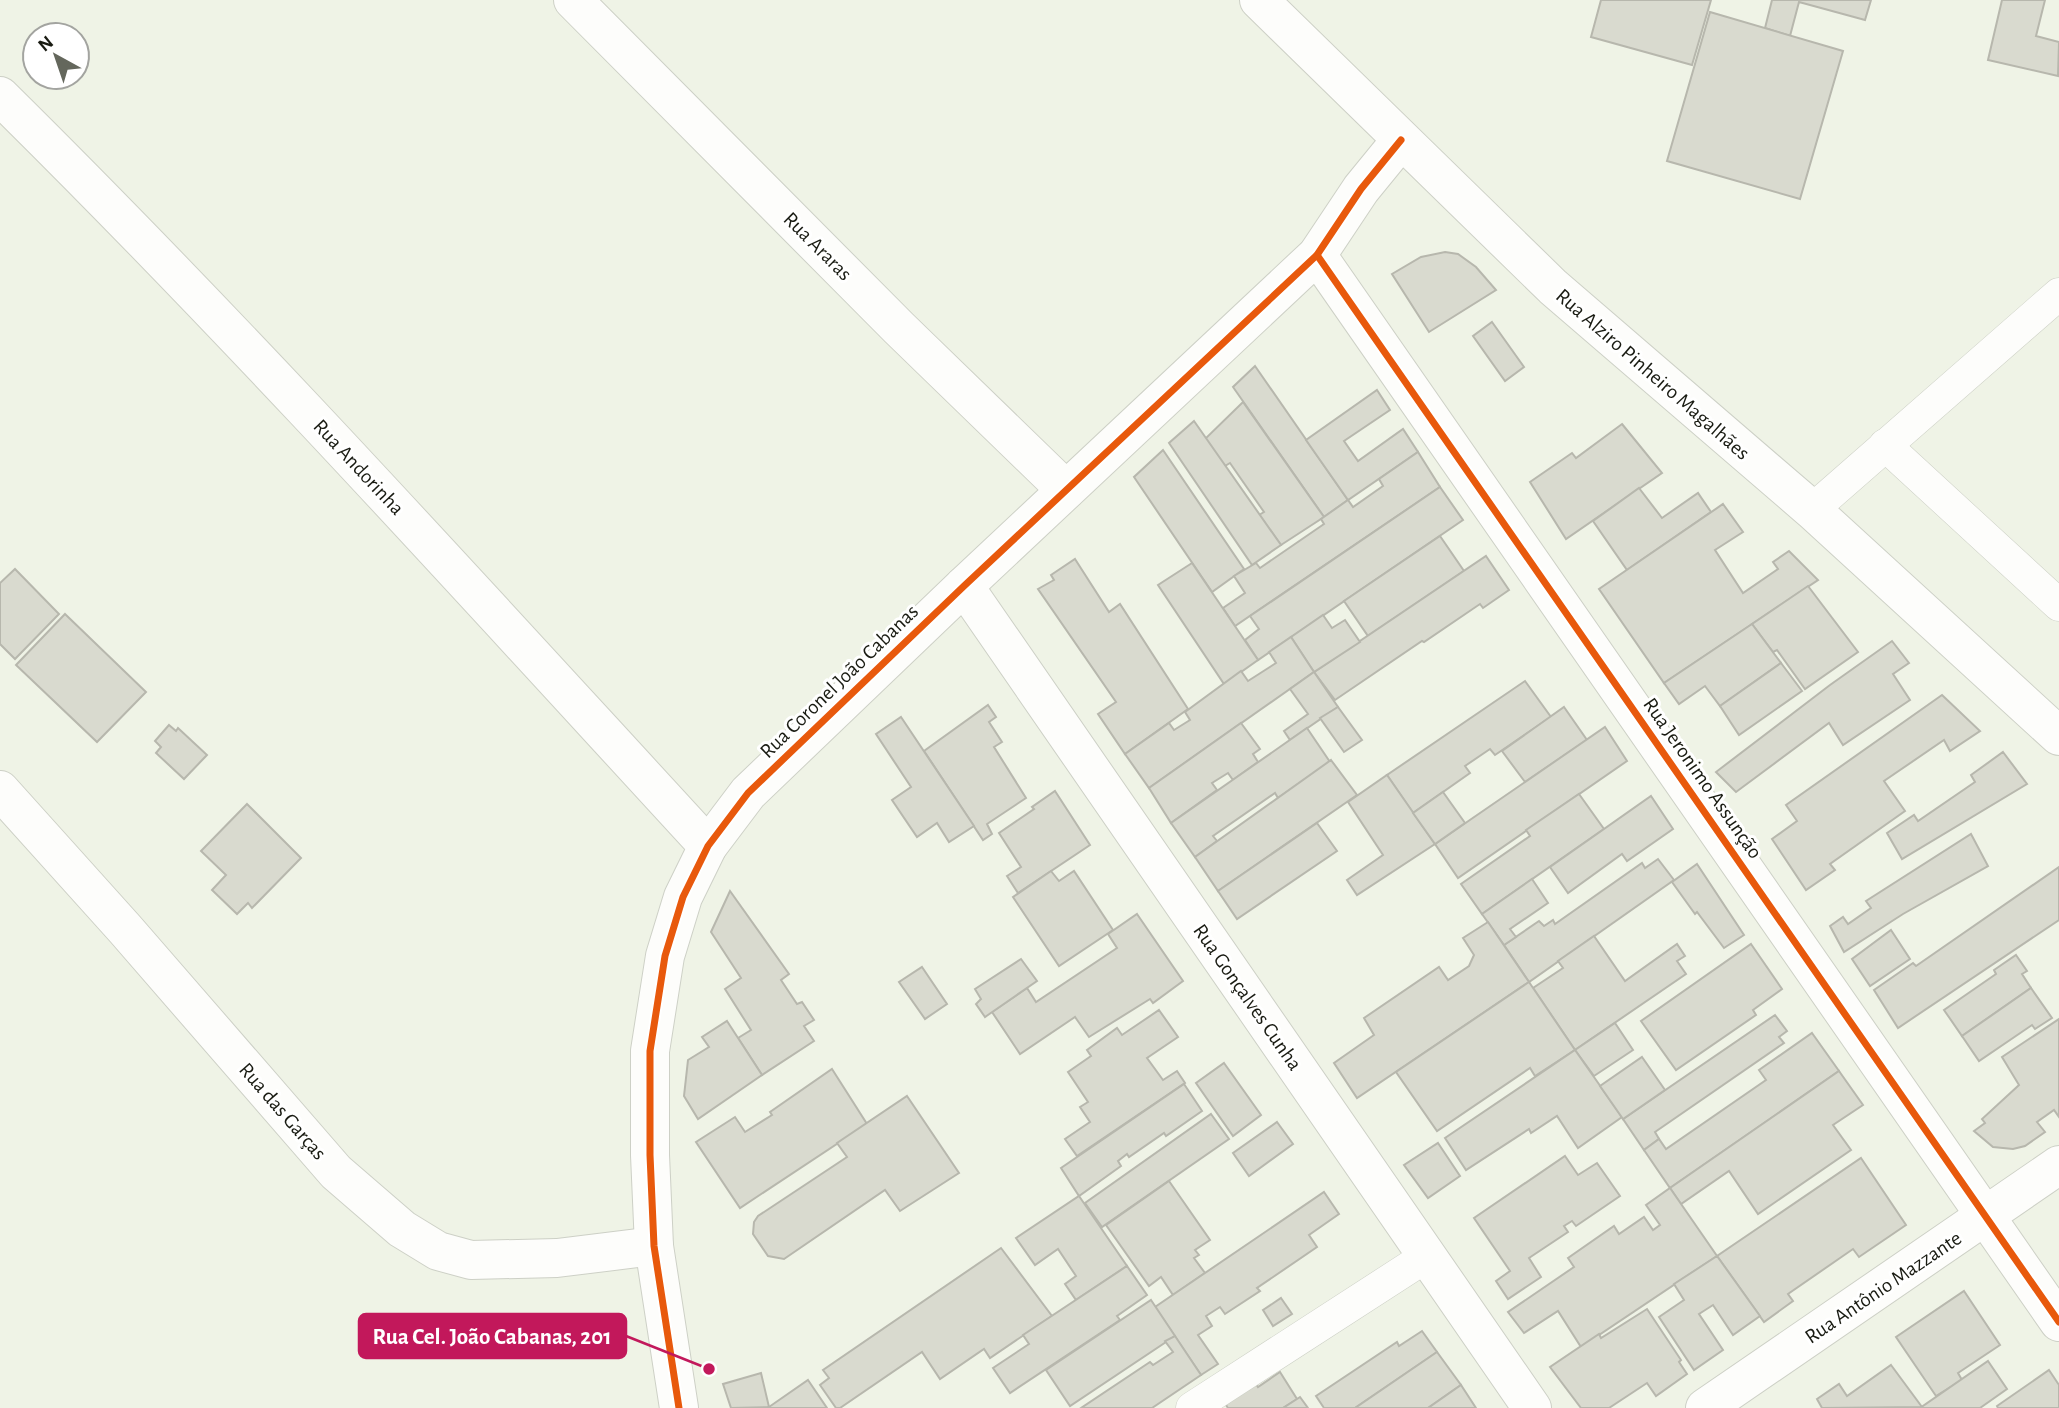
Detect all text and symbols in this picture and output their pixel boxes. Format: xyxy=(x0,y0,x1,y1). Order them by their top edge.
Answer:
north arrow xyxy=(21,21,91,91)
text: N xyxy=(35,33,57,56)
street label: Rua Araras xyxy=(779,208,856,285)
street label: Rua Alziro Pinheiro Magalhães xyxy=(1552,285,1753,464)
street label: Rua Andorinha xyxy=(309,415,408,519)
street label: Rua Coronel João Cabanas xyxy=(756,601,922,762)
street label: Rua Jeronimo Assunção xyxy=(1639,694,1766,863)
street label: Rua Gonçalves Cunha xyxy=(1189,920,1306,1074)
street label: Rua das Garças xyxy=(235,1059,330,1164)
street label: Rua Antônio Mazzante xyxy=(1801,1227,1965,1348)
callout: Rua Cel. João Cabanas, 201 xyxy=(359,1314,626,1358)
text: Rua Cel. João Cabanas, 201 xyxy=(373,1326,611,1349)

